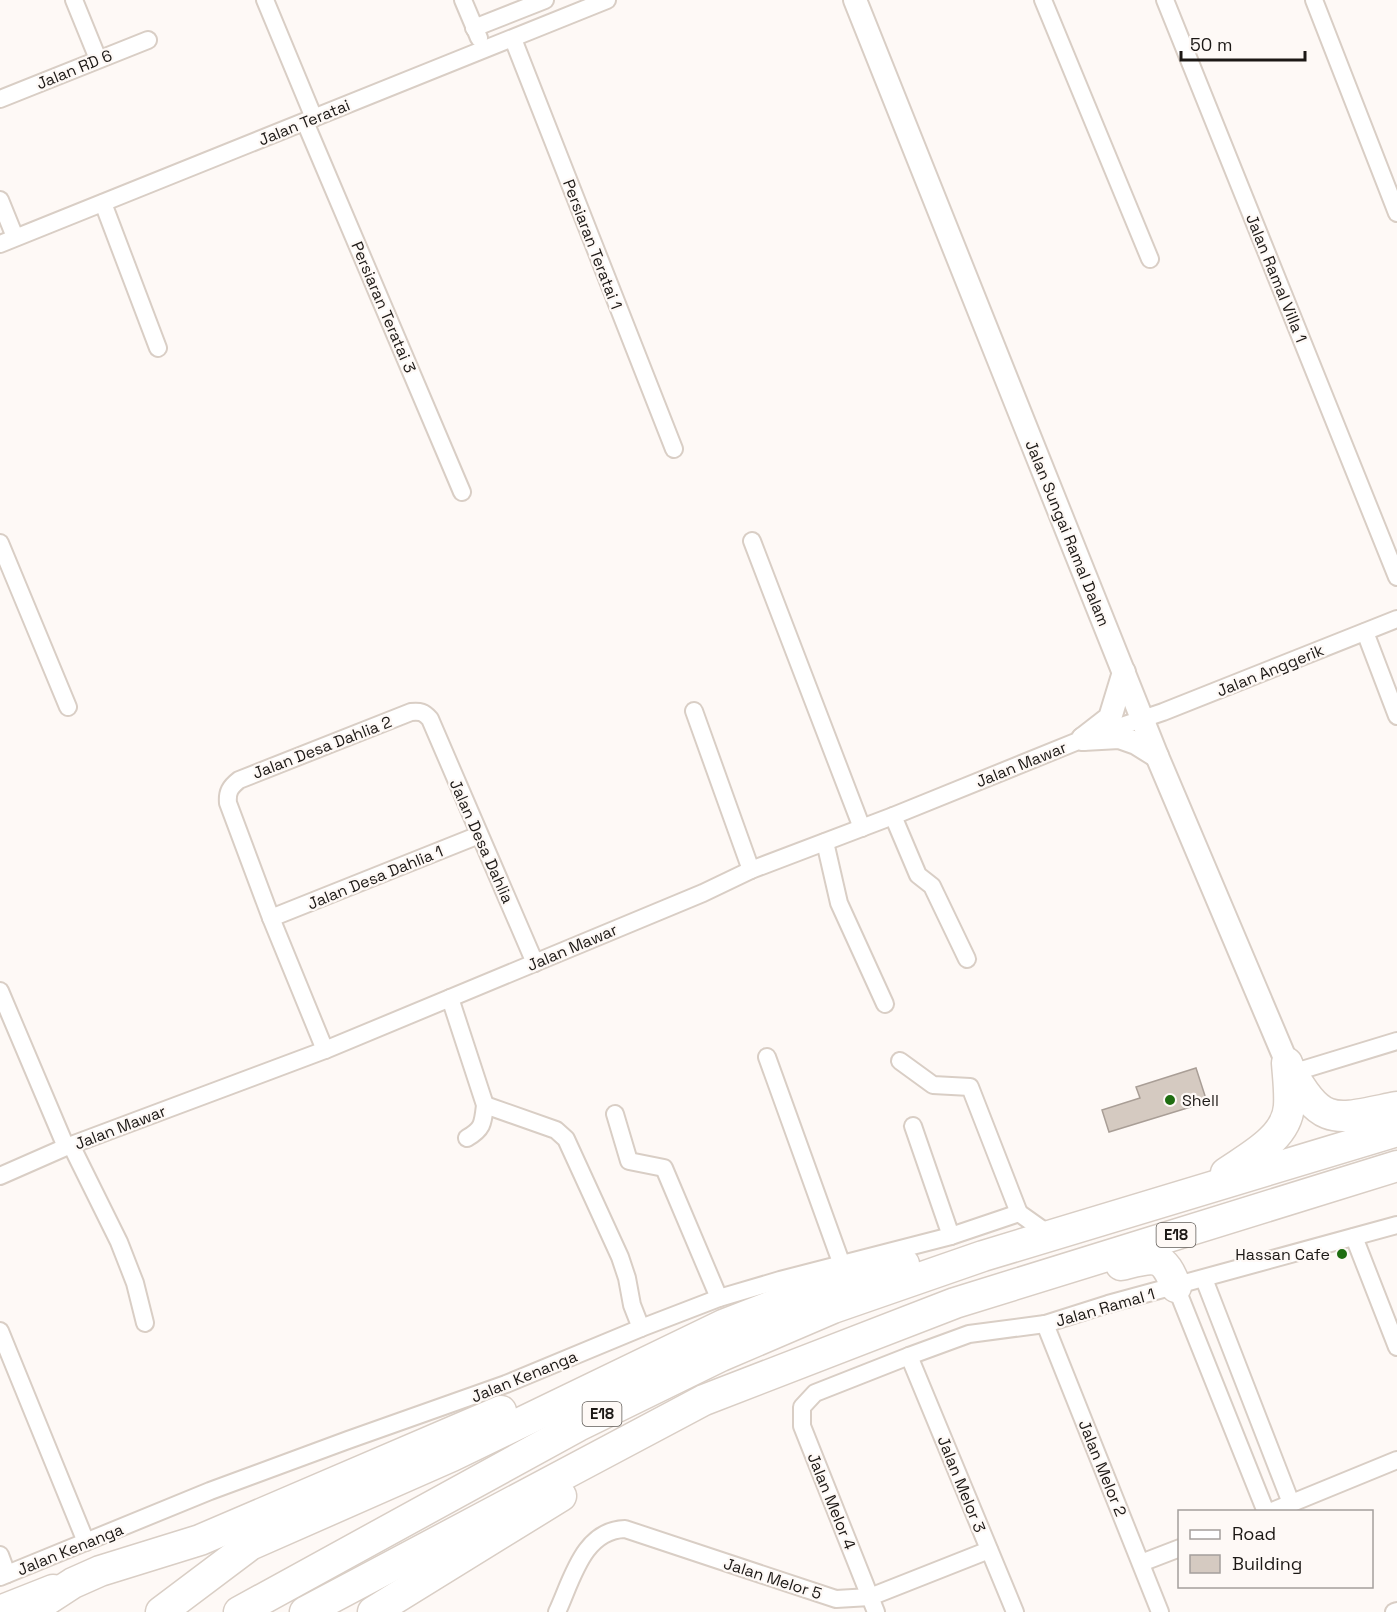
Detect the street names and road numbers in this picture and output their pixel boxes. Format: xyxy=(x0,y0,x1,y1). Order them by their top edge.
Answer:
street label: Jalan RD 6 xyxy=(33,45,115,94)
street label: Jalan Teratai xyxy=(255,95,353,150)
street label: Persiaran Teratai 1 xyxy=(558,176,627,312)
street label: Jalan Ramal Villa 1 xyxy=(1241,211,1312,346)
street label: Persiaran Teratai 3 xyxy=(346,238,421,376)
street label: Jalan Sungai Ramal Dalam xyxy=(1020,437,1115,629)
street label: Jalan Anggerik xyxy=(1214,639,1327,701)
street label: Jalan Desa Dahlia 2 xyxy=(250,711,395,784)
street label: Jalan Mawar xyxy=(973,737,1070,792)
street label: Jalan Desa Dahlia xyxy=(445,776,518,907)
street label: Jalan Desa Dahlia 1 xyxy=(304,841,446,914)
street label: Jalan Mawar xyxy=(524,919,621,976)
street label: Jalan Mawar xyxy=(72,1100,169,1154)
road number: E18 xyxy=(1156,1223,1196,1247)
street label: Jalan Ramal 1 xyxy=(1053,1283,1157,1332)
street label: Jalan Kenanga xyxy=(468,1346,580,1407)
road number: E18 xyxy=(582,1402,622,1426)
street label: Jalan Melor 2 xyxy=(1074,1417,1131,1520)
street label: Jalan Melor 3 xyxy=(933,1433,990,1536)
street label: Jalan Melor 4 xyxy=(803,1450,860,1553)
street label: Jalan Kenanga xyxy=(14,1519,126,1580)
street label: Jalan Melor 5 xyxy=(721,1553,825,1604)

